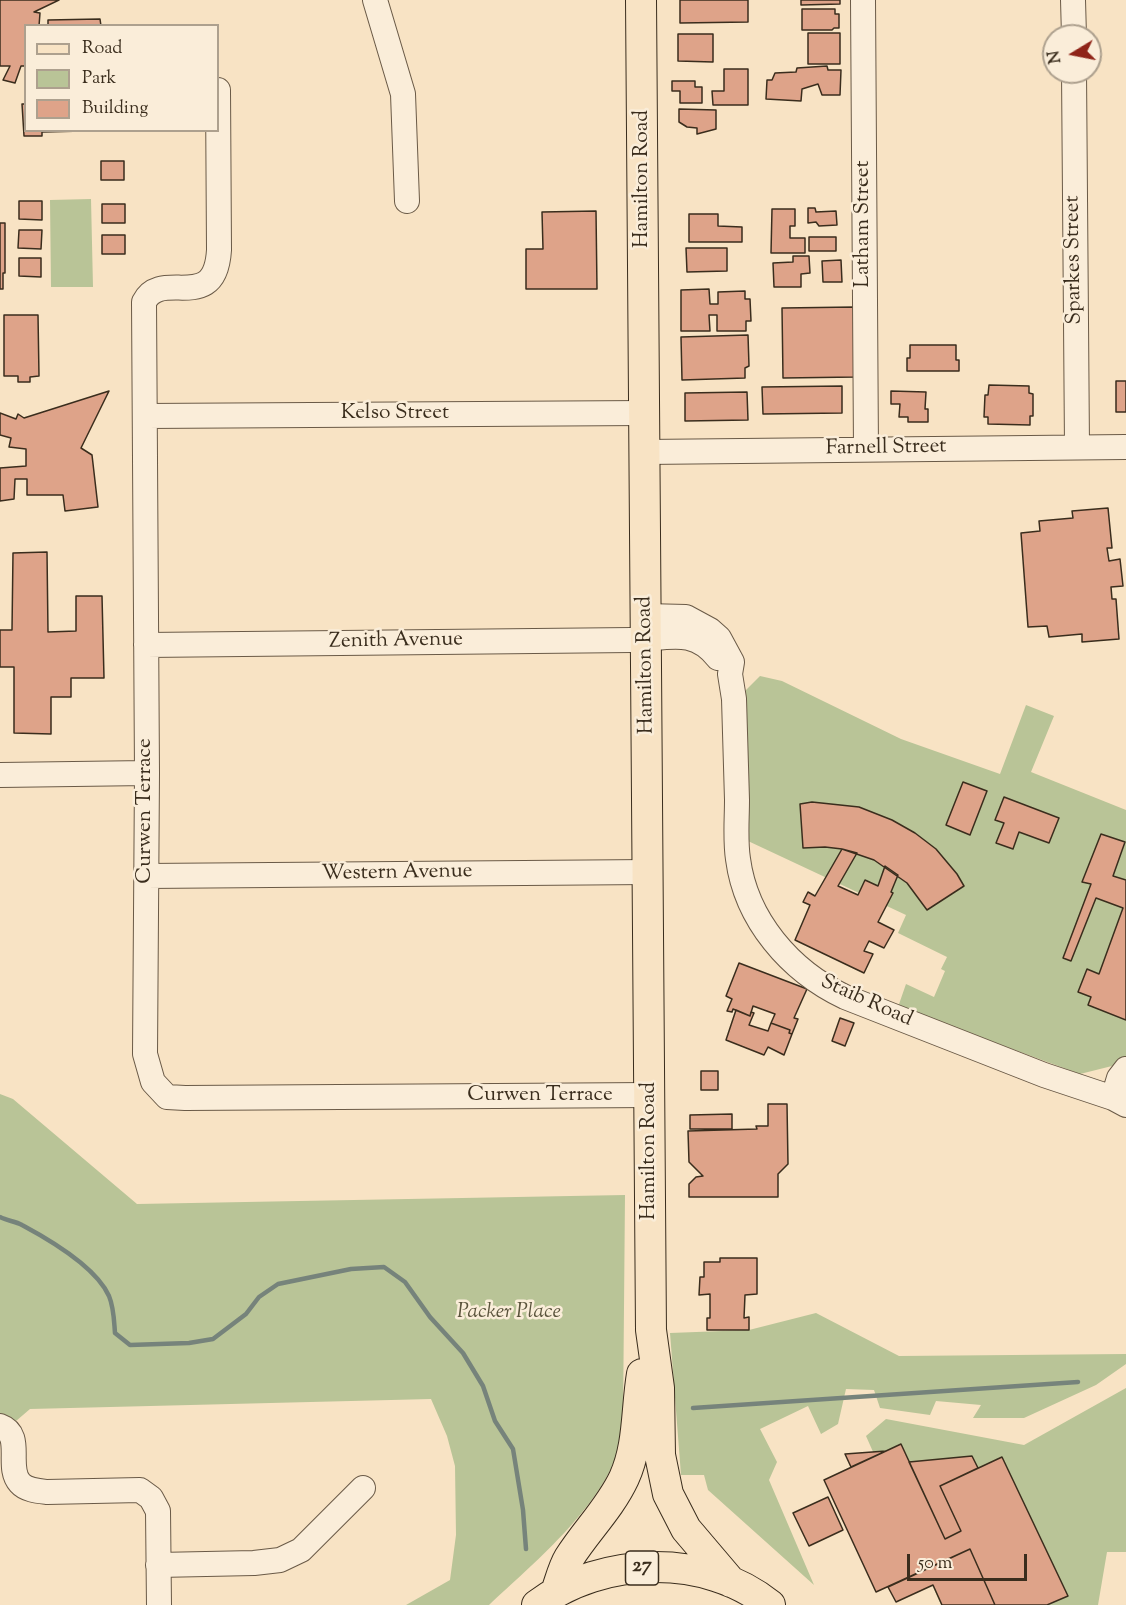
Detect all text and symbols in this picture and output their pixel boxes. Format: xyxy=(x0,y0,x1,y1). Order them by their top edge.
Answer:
legend xyxy=(24,24,219,132)
north arrow xyxy=(1042,24,1102,84)
text: Road xyxy=(82,36,122,62)
text: N xyxy=(1043,49,1068,65)
text: Park xyxy=(82,66,116,92)
text: Building xyxy=(82,96,148,122)
street label: Hamilton Road xyxy=(630,110,656,248)
street label: Latham Street xyxy=(851,160,877,288)
street label: Sparkes Street xyxy=(1061,195,1089,325)
street label: Kelso Street xyxy=(341,401,449,427)
street label: Farnell Street xyxy=(825,435,947,463)
street label: Hamilton Road xyxy=(633,596,661,734)
street label: Zenith Avenue xyxy=(329,628,463,656)
street label: Curwen Terrace xyxy=(133,738,159,884)
street label: Western Avenue xyxy=(321,860,473,888)
street label: Staib Road xyxy=(816,970,916,1034)
street label: Hamilton Road xyxy=(637,1082,663,1220)
street label: Curwen Terrace xyxy=(467,1083,613,1109)
park label: Packer Place xyxy=(457,1300,561,1326)
scale bar xyxy=(910,1542,1030,1580)
road number: 27 xyxy=(626,1551,658,1585)
text: 50 m xyxy=(918,1551,952,1577)

